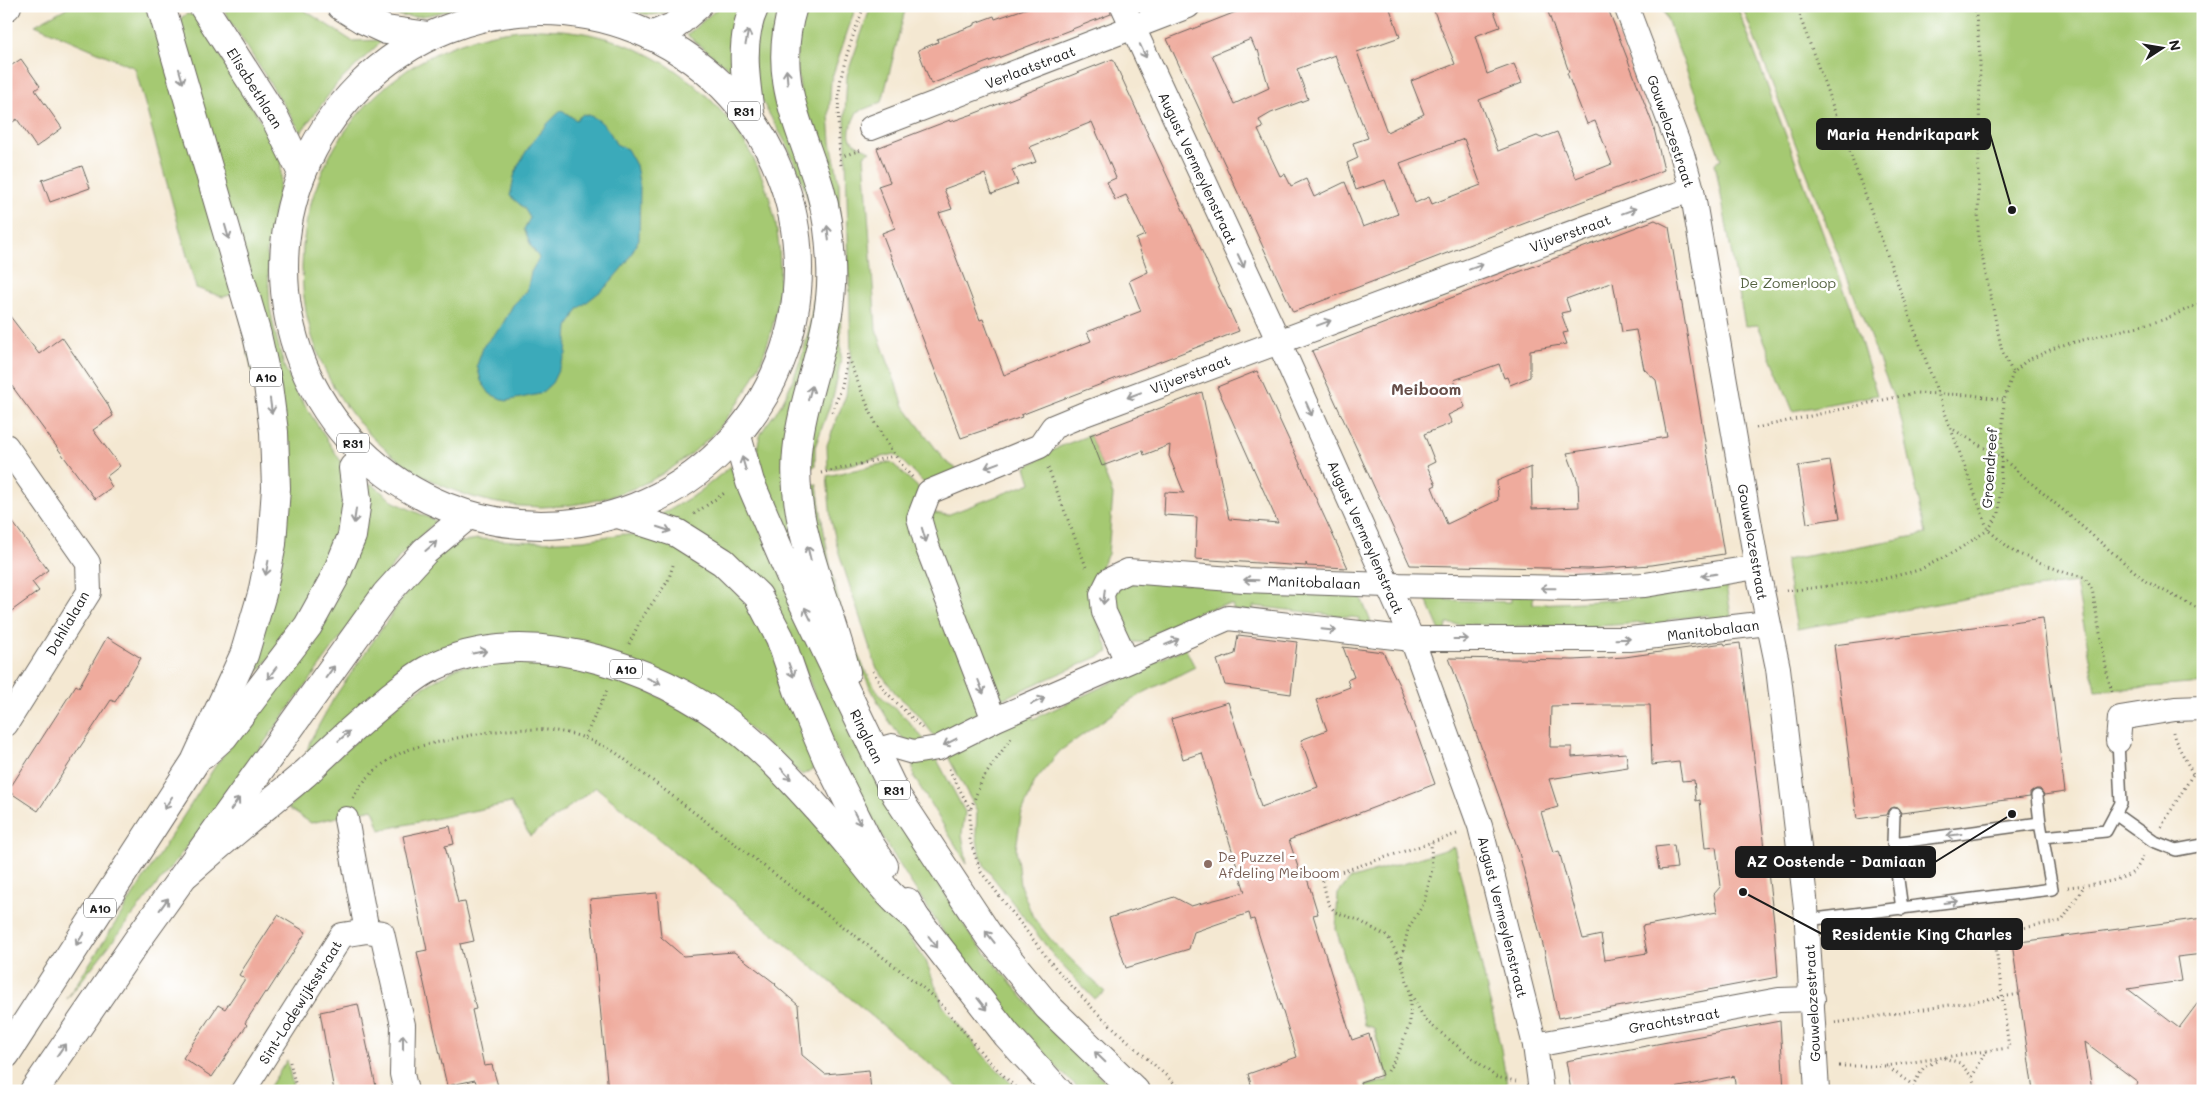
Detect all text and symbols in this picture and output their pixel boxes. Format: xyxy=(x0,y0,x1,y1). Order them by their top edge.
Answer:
north arrow xyxy=(2136,22,2186,72)
one-way arrow xyxy=(743,29,752,45)
text: N xyxy=(2165,38,2186,52)
street label: Verlaatstraat xyxy=(982,41,1078,93)
one-way arrow xyxy=(1138,43,1148,58)
street label: Elisabethlaan xyxy=(223,44,287,132)
one-way arrow xyxy=(177,68,187,84)
one-way arrow xyxy=(782,69,792,85)
street label: Gouwelozestraat xyxy=(1643,72,1699,190)
street label: August Vermeylenstraat xyxy=(1154,89,1242,247)
road number: R31 xyxy=(728,102,760,120)
callout: Maria Hendrikapark xyxy=(1817,119,1990,149)
text: Maria Hendrikapark xyxy=(1827,124,1979,144)
one-way arrow xyxy=(1621,206,1636,215)
street label: Vijverstraat xyxy=(1527,210,1613,256)
one-way arrow xyxy=(223,224,232,240)
one-way arrow xyxy=(824,225,833,241)
one-way arrow xyxy=(1237,253,1246,268)
one-way arrow xyxy=(1468,262,1483,271)
park label: De Zomerloop xyxy=(1740,273,1836,292)
one-way arrow xyxy=(1316,318,1331,328)
street label: Vijverstraat xyxy=(1147,350,1233,398)
road number: A10 xyxy=(250,368,282,387)
district label: Meiboom xyxy=(1391,378,1461,399)
one-way arrow xyxy=(805,385,815,401)
one-way arrow xyxy=(1127,391,1142,400)
one-way arrow xyxy=(266,398,276,414)
one-way arrow xyxy=(1304,401,1314,416)
street label: Groendreef xyxy=(1977,426,2001,509)
road number: R31 xyxy=(337,433,369,452)
one-way arrow xyxy=(739,457,749,473)
street label: August Vermeylenstraat xyxy=(1324,457,1408,617)
one-way arrow xyxy=(985,461,1000,470)
street label: Gouwelozestraat xyxy=(1733,482,1773,602)
one-way arrow xyxy=(350,508,360,524)
one-way arrow xyxy=(656,525,672,535)
one-way arrow xyxy=(919,526,929,542)
one-way arrow xyxy=(424,540,437,551)
one-way arrow xyxy=(804,546,813,562)
one-way arrow xyxy=(262,560,272,576)
one-way arrow xyxy=(1702,570,1718,580)
street label: Manitobalaan xyxy=(1267,571,1361,593)
one-way arrow xyxy=(1243,575,1260,585)
one-way arrow xyxy=(1540,583,1556,593)
street label: Dahlialaan xyxy=(41,587,93,659)
one-way arrow xyxy=(1099,588,1109,604)
one-way arrow xyxy=(803,606,813,621)
street label: Manitobalaan xyxy=(1666,615,1760,645)
one-way arrow xyxy=(1321,625,1337,635)
one-way arrow xyxy=(1452,634,1468,644)
one-way arrow xyxy=(1615,635,1631,644)
one-way arrow xyxy=(1164,637,1179,646)
one-way arrow xyxy=(471,647,487,657)
road number: A10 xyxy=(610,660,642,679)
one-way arrow xyxy=(787,662,796,677)
one-way arrow xyxy=(325,665,335,679)
one-way arrow xyxy=(266,666,277,679)
one-way arrow xyxy=(646,677,661,687)
one-way arrow xyxy=(977,679,986,694)
one-way arrow xyxy=(1030,695,1045,705)
street label: Ringlaan xyxy=(846,706,888,766)
one-way arrow xyxy=(337,730,350,742)
one-way arrow xyxy=(943,738,958,747)
one-way arrow xyxy=(780,768,792,781)
road number: R31 xyxy=(878,780,910,800)
one-way arrow xyxy=(163,795,173,809)
one-way arrow xyxy=(230,798,241,811)
one-way arrow xyxy=(852,811,862,826)
one-way arrow xyxy=(1947,830,1963,840)
street label: August Vermeylenstraat xyxy=(1474,834,1532,1000)
place label: De Puzzel - Afdeling Meiboom xyxy=(1218,847,1340,882)
callout: AZ Oostende - Damiaan xyxy=(1736,847,1935,877)
text: AZ Oostende - Damiaan xyxy=(1746,851,1926,871)
marker: De Puzzel - Afdeling Meiboom xyxy=(1202,858,1214,870)
one-way arrow xyxy=(159,897,169,911)
one-way arrow xyxy=(1942,897,1958,907)
road number: A10 xyxy=(84,898,116,918)
callout: Residentie King Charles xyxy=(1822,919,2022,949)
text: Residentie King Charles xyxy=(1832,924,2012,944)
one-way arrow xyxy=(985,931,996,944)
one-way arrow xyxy=(75,932,85,946)
one-way arrow xyxy=(928,935,939,948)
street label: Sint-Lodewijksstraat xyxy=(254,936,346,1068)
street label: Gouwelozestraat xyxy=(1799,944,1825,1062)
one-way arrow xyxy=(977,997,987,1011)
street label: Grachtstraat xyxy=(1627,1003,1721,1037)
one-way arrow xyxy=(398,1035,408,1051)
one-way arrow xyxy=(56,1043,66,1057)
one-way arrow xyxy=(1094,1051,1106,1063)

